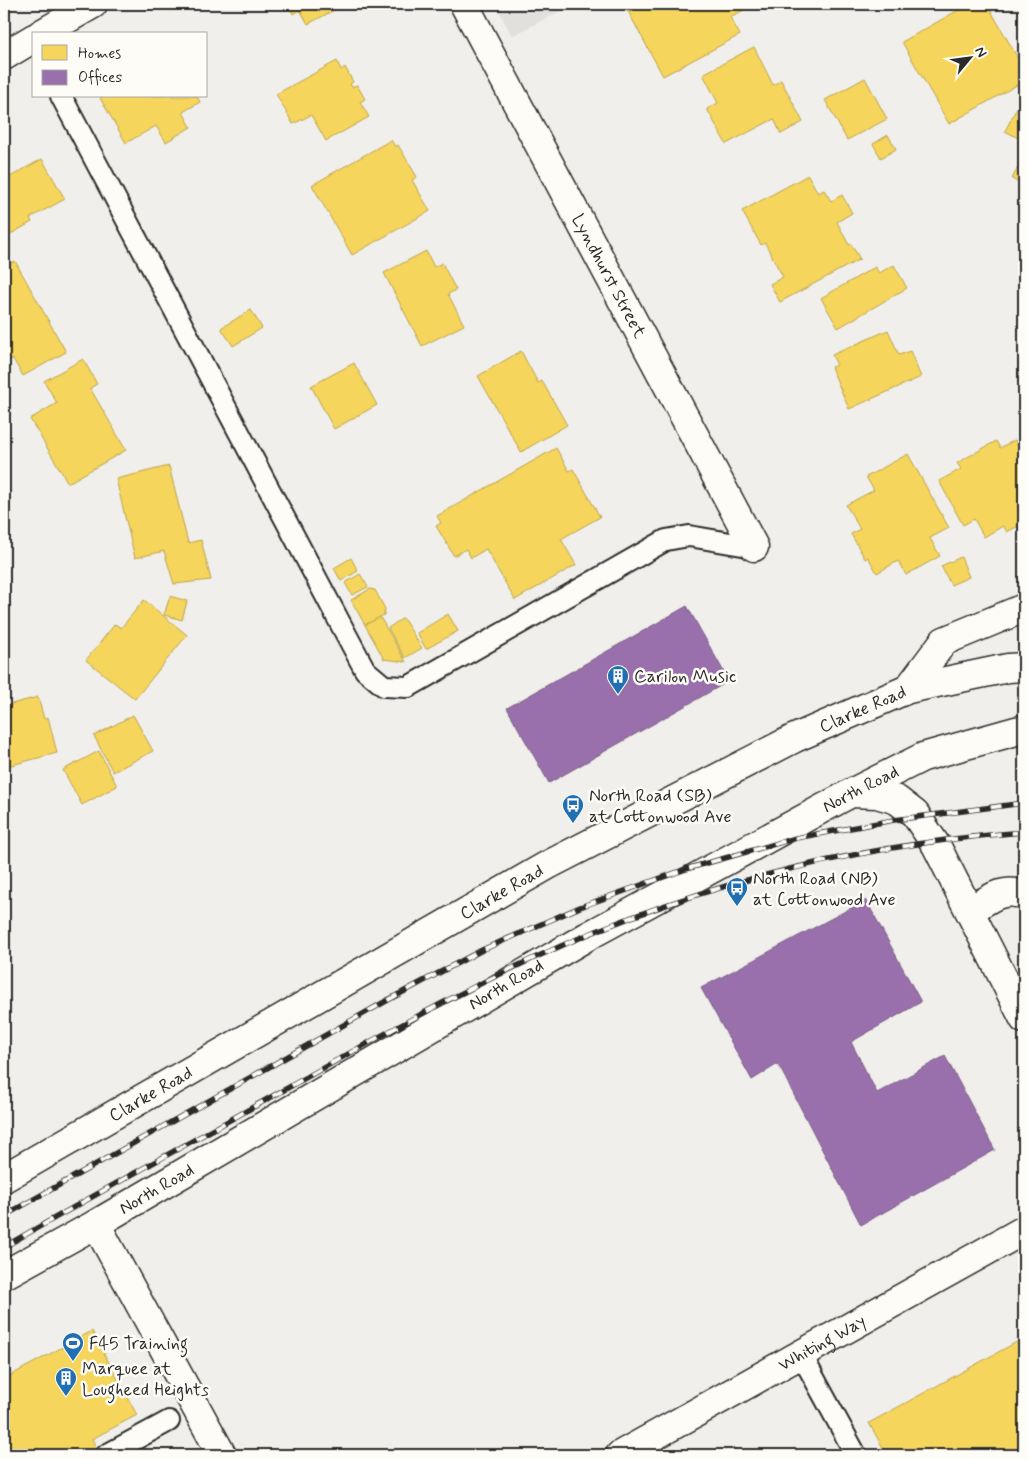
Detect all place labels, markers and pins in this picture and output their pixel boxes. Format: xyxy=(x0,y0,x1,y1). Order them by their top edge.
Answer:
building icon: Carilon Music xyxy=(606,664,630,695)
place label: Carilon Music xyxy=(634,665,736,689)
place label: North Road (SB) at Cottonwood Ave xyxy=(589,784,732,829)
bus stop icon: North Road (SB) at Cottonwood Ave xyxy=(561,793,585,824)
place label: North Road (NB) at Cottonwood Ave xyxy=(753,867,896,912)
bus stop icon: North Road (NB) at Cottonwood Ave xyxy=(725,876,749,907)
sports icon: F45 Training xyxy=(61,1331,85,1362)
place label: F45 Training xyxy=(89,1332,188,1358)
place label: Marquee at Lougheed Heights xyxy=(82,1357,209,1404)
building icon: Marquee at Lougheed Heights xyxy=(54,1366,78,1397)

